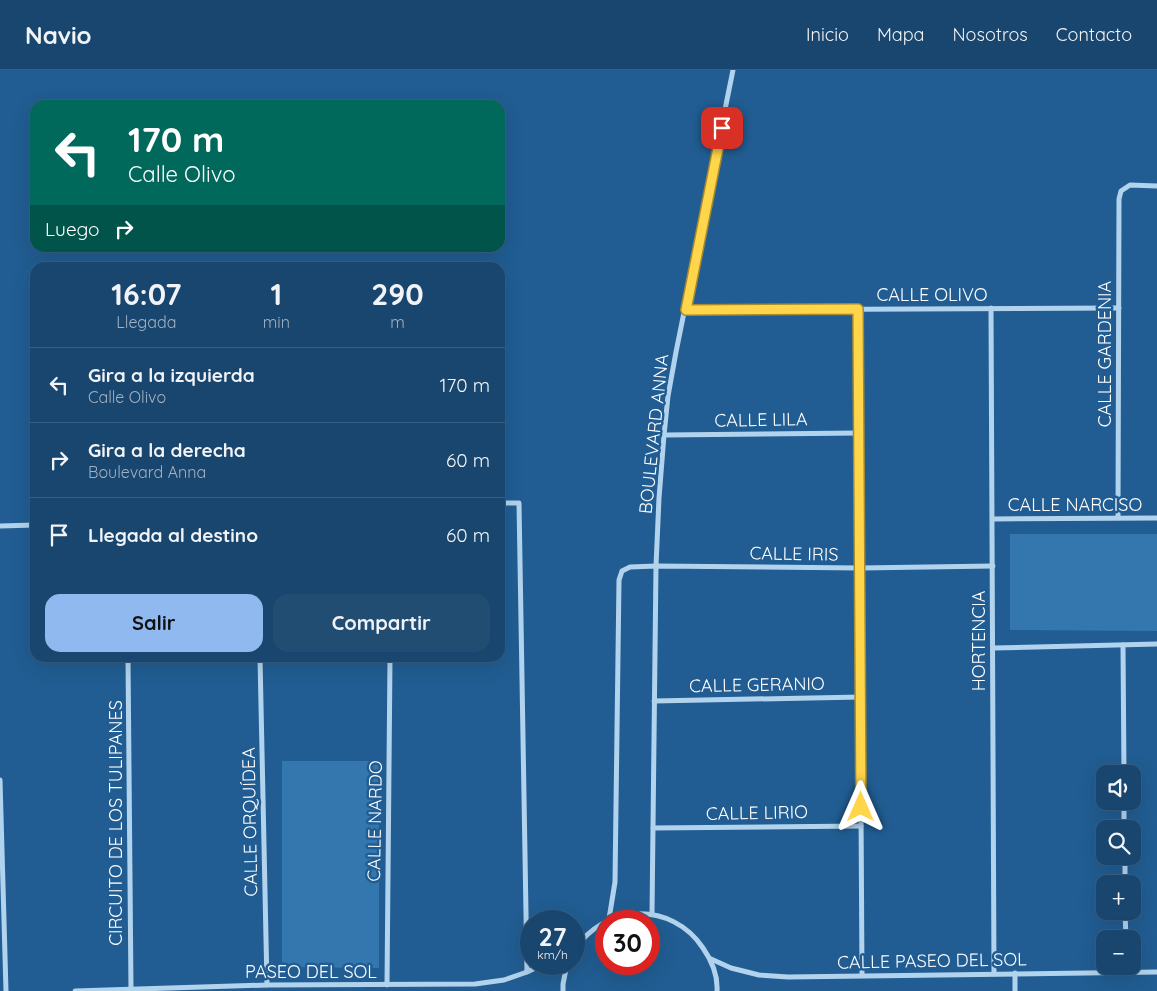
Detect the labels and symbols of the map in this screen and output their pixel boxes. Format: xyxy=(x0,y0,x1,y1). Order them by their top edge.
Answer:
pin xyxy=(701,107,743,149)
street label: CALLE GARDENIA xyxy=(1093,280,1116,427)
street label: CALLE OLIVO xyxy=(876,283,988,306)
street label: BOULEVARD ANNA xyxy=(634,353,673,515)
street label: CALLE LILA xyxy=(714,407,808,432)
street label: CALLE NARCISO xyxy=(1008,493,1142,516)
street label: CALLE IRIS xyxy=(749,541,839,566)
street label: HORTENCIA xyxy=(967,590,990,691)
street label: CALLE GERANIO xyxy=(689,672,825,697)
street label: CIRCUITO DE LOS TULIPANES xyxy=(104,700,127,946)
street label: CALLE ORQUÍDEA xyxy=(237,747,262,897)
street label: CALLE NARDO xyxy=(362,760,387,882)
position arrow xyxy=(834,780,886,832)
street label: CALLE LIRIO xyxy=(706,800,808,825)
speed limit sign: 30 xyxy=(595,910,660,975)
street label: CALLE PASEO DEL SOL xyxy=(837,947,1027,974)
street label: PASEO DEL SOL xyxy=(245,960,377,983)

